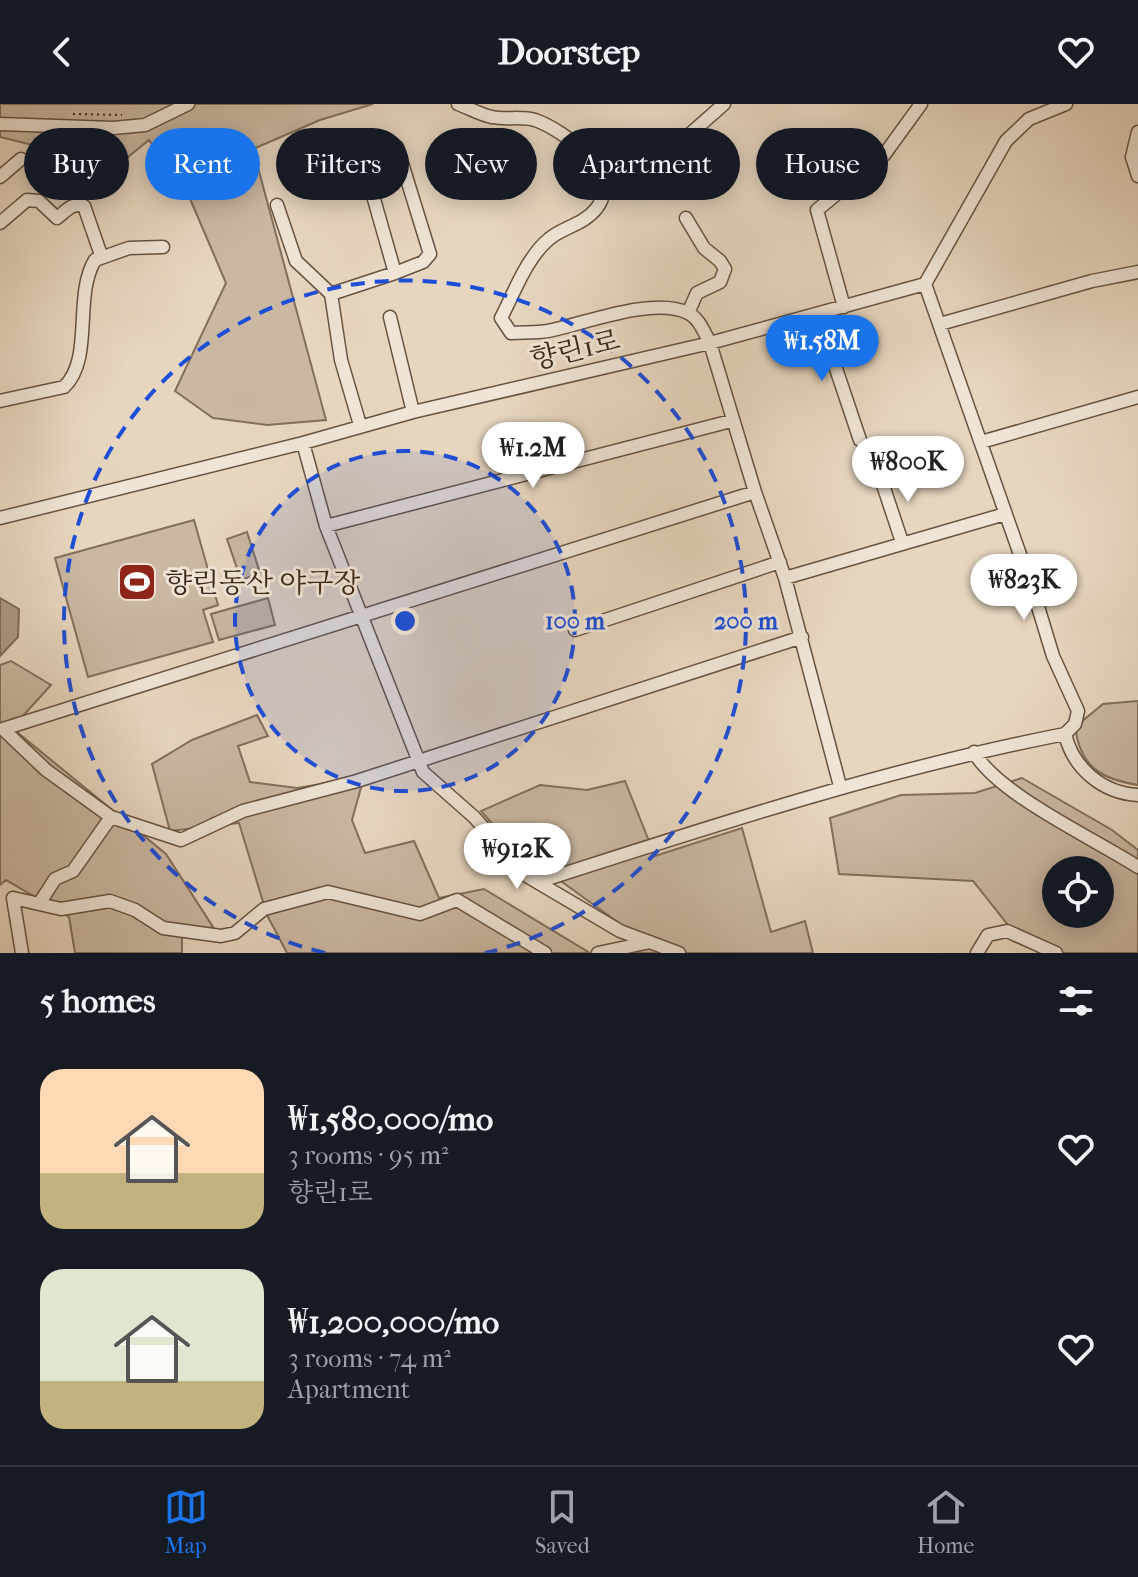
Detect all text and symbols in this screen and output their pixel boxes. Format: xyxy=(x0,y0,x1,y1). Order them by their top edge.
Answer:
icon: back xyxy=(40,30,84,74)
icon: heart xyxy=(1054,30,1098,74)
text: Doorstep xyxy=(498,31,640,73)
chip: Buy xyxy=(24,128,129,200)
chip: Rent xyxy=(145,128,260,200)
chip: Filters xyxy=(276,128,409,200)
chip: New xyxy=(425,128,537,200)
chip: Apartment xyxy=(553,128,740,200)
chip: House xyxy=(756,128,888,200)
pin: ₩1.58M xyxy=(757,315,887,383)
street label: 향린1로 xyxy=(527,323,623,376)
text: ₩1.58M xyxy=(784,325,860,356)
pin: ₩1.2M xyxy=(477,422,589,490)
text: ₩1.2M xyxy=(500,432,566,463)
pin: ₩800K xyxy=(852,436,964,504)
text: ₩800K xyxy=(870,446,946,477)
pin: ₩823K xyxy=(968,554,1080,622)
sports icon: 향린동산 야구장 xyxy=(116,561,158,603)
text: ₩823K xyxy=(988,564,1060,595)
place label: 향린동산 야구장 xyxy=(165,566,360,599)
centre of rings xyxy=(391,607,419,635)
text: 100 m xyxy=(545,607,606,635)
text: 200 m xyxy=(714,607,779,635)
pin: ₩912K xyxy=(461,823,573,891)
text: ₩912K xyxy=(482,833,552,864)
map controls xyxy=(1042,856,1114,928)
button: locate xyxy=(1042,856,1114,928)
icon: filters xyxy=(1054,979,1098,1023)
text: 5 homes xyxy=(40,981,155,1021)
text: ₩1,580,000/mo xyxy=(288,1099,493,1139)
icon: home xyxy=(104,1101,200,1197)
icon: heart xyxy=(1054,1127,1098,1171)
text: 3 rooms · 95 m² xyxy=(288,1140,448,1171)
text: 향린1로 xyxy=(288,1177,373,1208)
icon: home xyxy=(104,1301,200,1397)
text: ₩1,200,000/mo xyxy=(288,1302,499,1342)
icon: heart xyxy=(1054,1327,1098,1371)
text: 3 rooms · 74 m² xyxy=(288,1343,451,1374)
text: Apartment xyxy=(288,1374,410,1405)
tab: Map xyxy=(164,1485,208,1559)
tab: Saved xyxy=(535,1485,590,1559)
tab: Home xyxy=(917,1485,974,1559)

